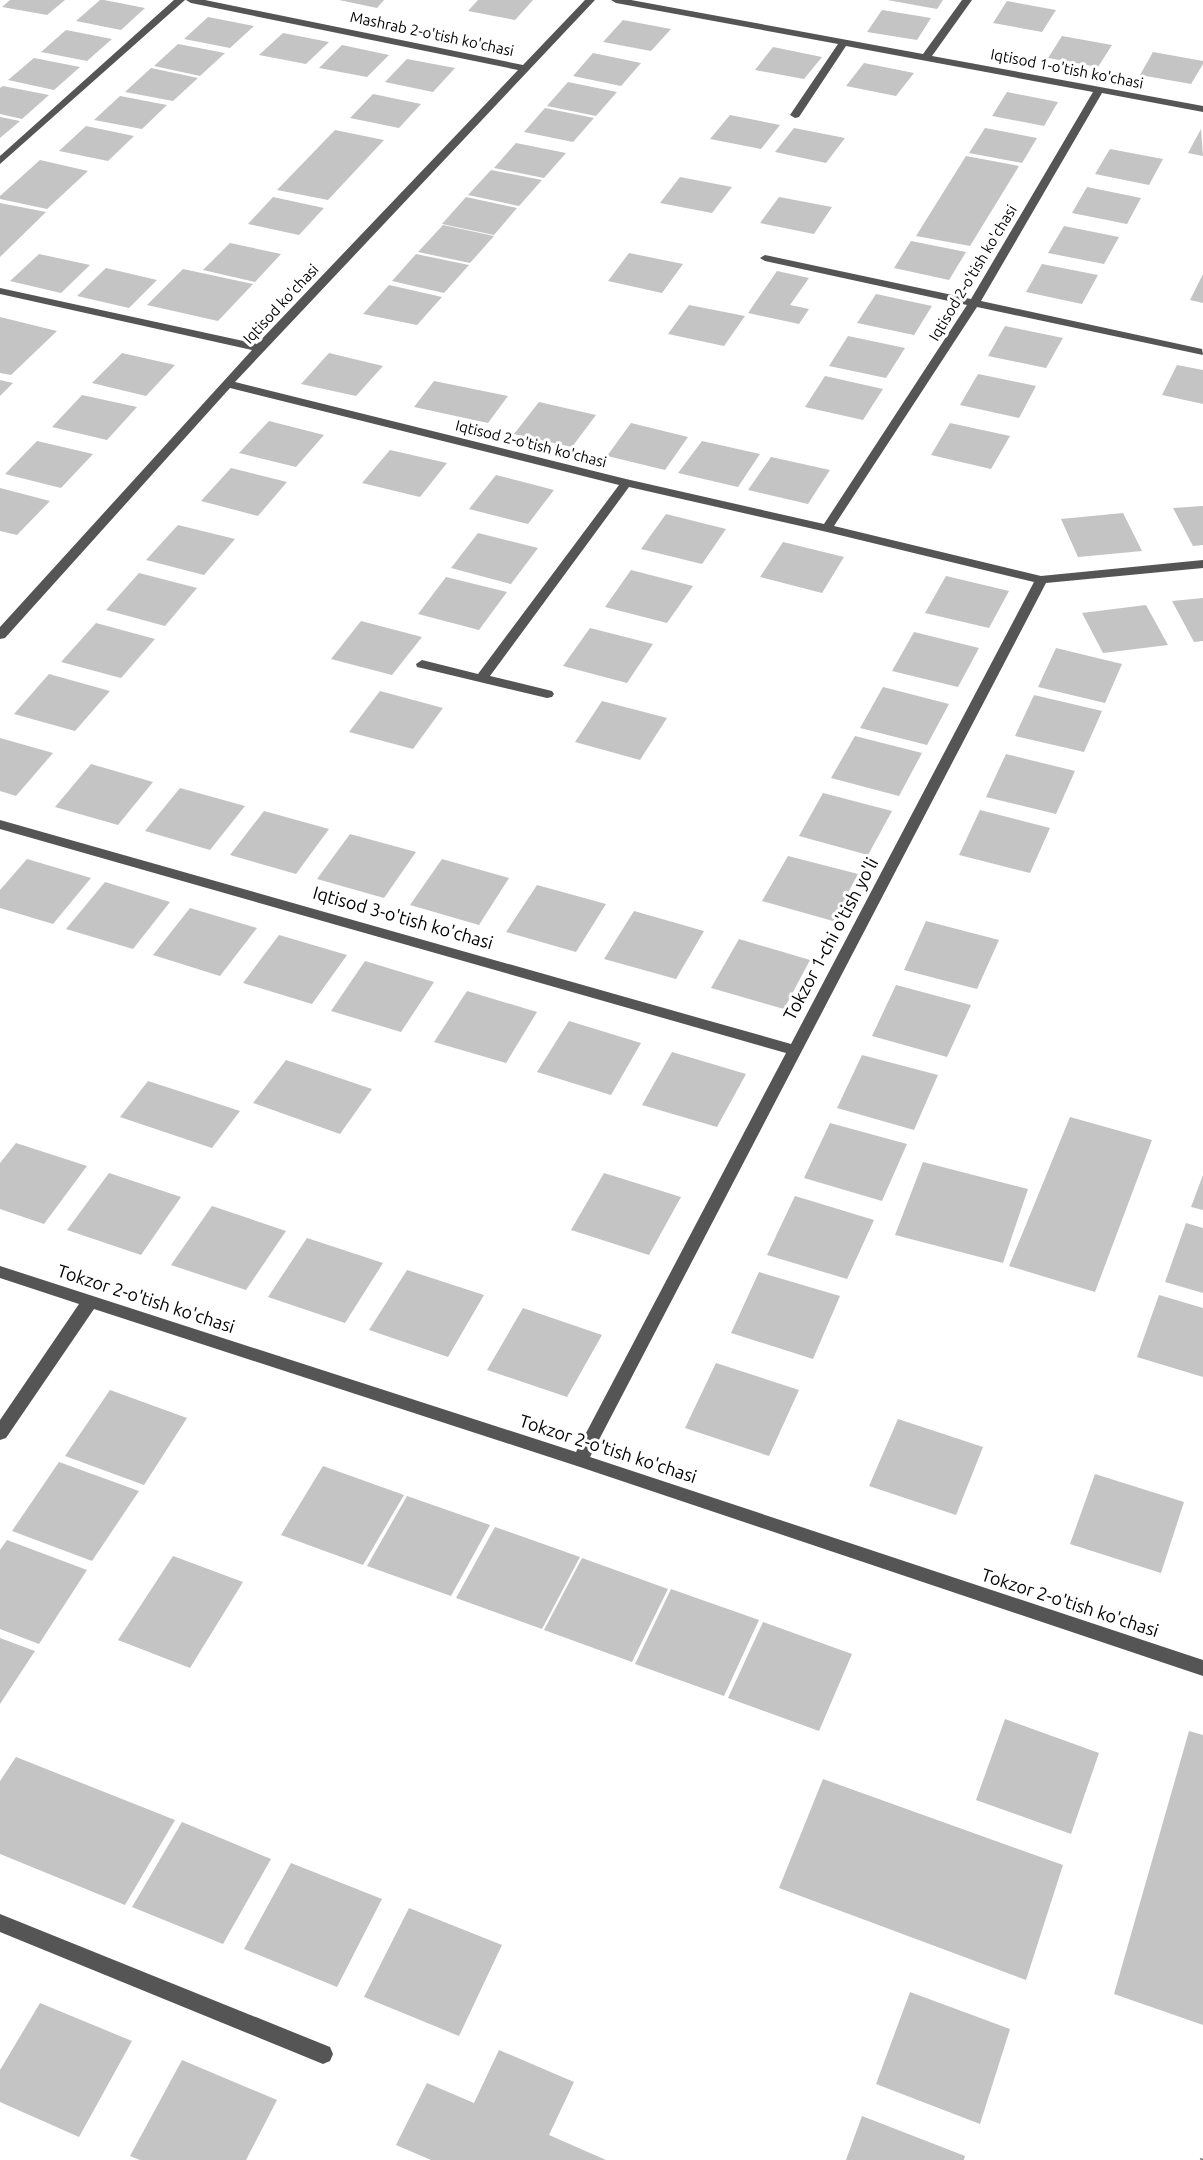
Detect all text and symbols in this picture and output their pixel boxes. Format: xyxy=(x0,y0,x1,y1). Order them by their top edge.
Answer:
street label: Mashrab 2-o'tish ko'chasi xyxy=(349,8,516,59)
street label: Iqtisod 1-o'tish ko'chasi xyxy=(989,45,1145,92)
street label: Iqtisod 2-o'tish ko'chasi xyxy=(925,202,1020,344)
street label: Iqtisod ko'chasi xyxy=(239,260,322,347)
street label: Iqtisod 2-o'tish ko'chasi xyxy=(454,416,609,471)
street label: Tokzor 1-chi o'tish yo'li xyxy=(779,854,881,1023)
street label: Iqtisod 3-o'tish ko'chasi xyxy=(311,882,496,952)
street label: Tokzor 2-o'tish ko'chasi xyxy=(55,1260,237,1336)
street label: Tokzor 2-o'tish ko'chasi xyxy=(517,1410,699,1486)
street label: Tokzor 2-o'tish ko'chasi xyxy=(979,1564,1161,1640)

